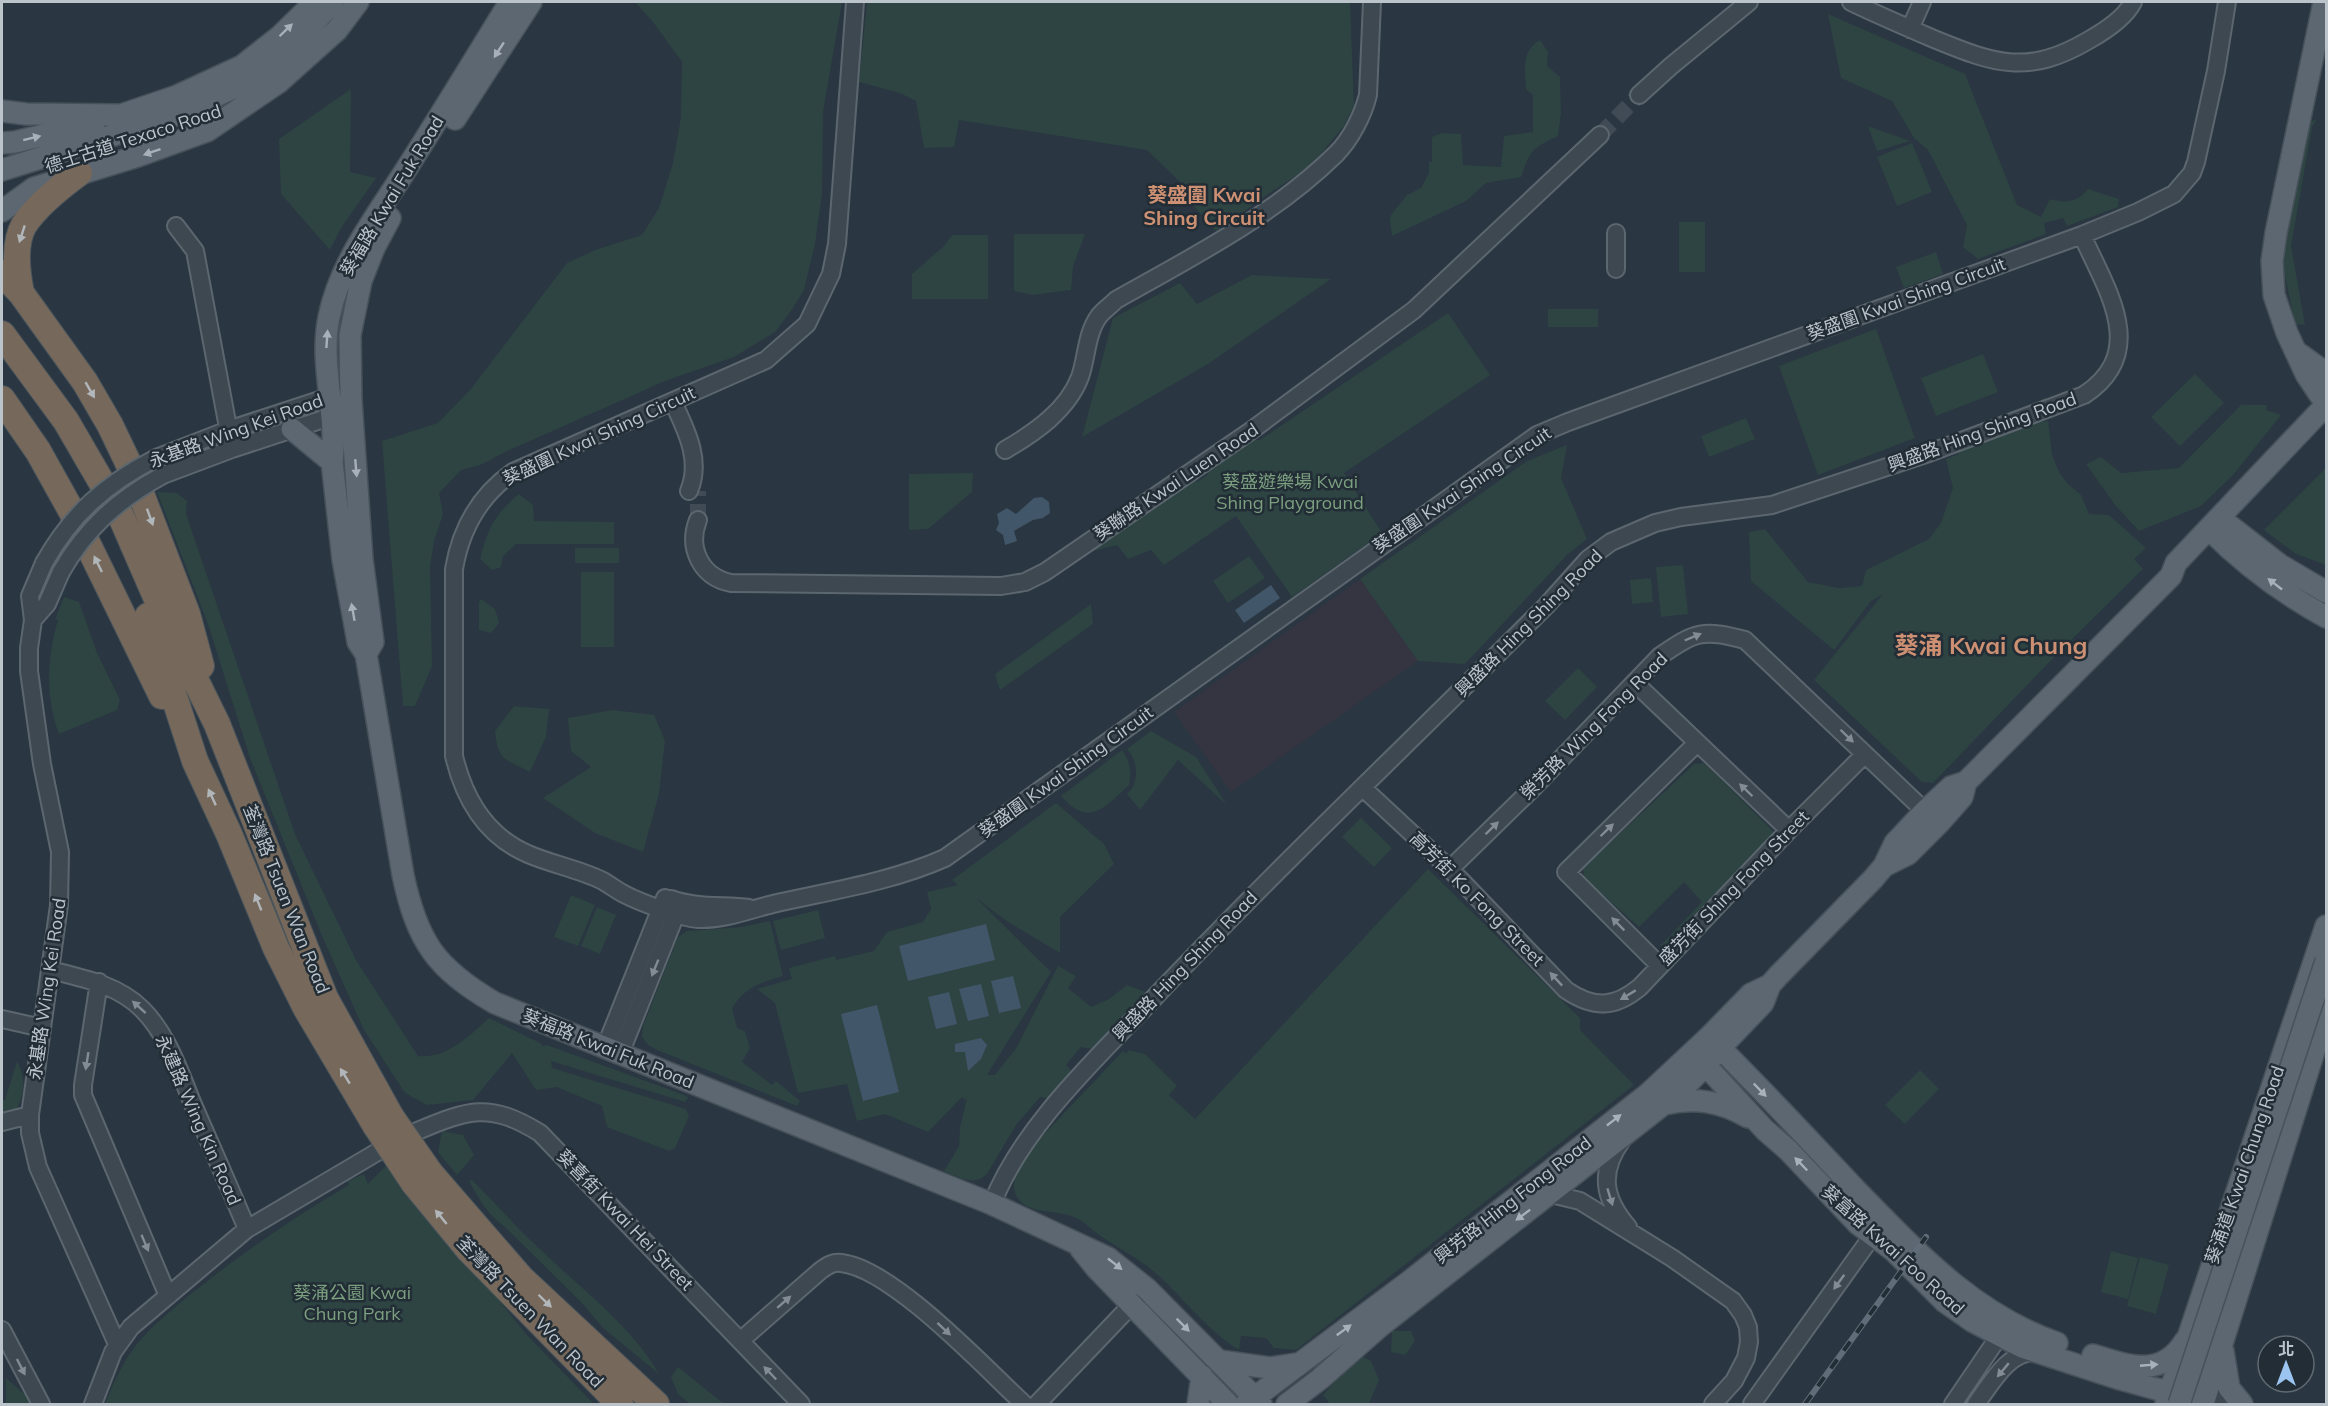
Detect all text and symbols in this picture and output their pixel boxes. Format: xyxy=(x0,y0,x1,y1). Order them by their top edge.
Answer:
one-way arrow xyxy=(278,24,292,38)
one-way arrow xyxy=(494,42,505,59)
street label: 德士古道 Texaco Road xyxy=(42,99,224,178)
street label: 葵福路 Kwai Fuk Road xyxy=(335,111,449,280)
one-way arrow xyxy=(23,132,41,142)
one-way arrow xyxy=(143,147,161,157)
district label: 葵盛圍 Kwai Shing Circuit xyxy=(1143,182,1265,230)
one-way arrow xyxy=(16,225,26,243)
street label: 葵盛圍 Kwai Shing Circuit xyxy=(1803,252,2008,345)
one-way arrow xyxy=(322,329,331,348)
street label: 葵盛圍 Kwai Shing Circuit xyxy=(499,381,699,490)
one-way arrow xyxy=(84,382,95,398)
street label: 興盛路 Hing Shing Road xyxy=(1884,387,2079,476)
street label: 永基路 Wing Kei Road xyxy=(146,388,326,473)
street label: 葵聯路 Kwai Luen Road xyxy=(1089,418,1263,545)
street label: 葵盛圍 Kwai Shing Circuit xyxy=(1368,421,1555,558)
one-way arrow xyxy=(351,459,361,478)
park label: 葵盛遊樂場 Kwai Shing Playground xyxy=(1216,470,1364,514)
one-way arrow xyxy=(145,508,155,526)
street label: 興盛路 Hing Shing Road xyxy=(1450,544,1607,701)
one-way arrow xyxy=(94,556,103,573)
one-way arrow xyxy=(2267,579,2282,591)
one-way arrow xyxy=(348,602,357,621)
district label: 葵涌 Kwai Chung xyxy=(1894,630,2088,660)
one-way arrow xyxy=(1684,632,1701,641)
street label: 榮芳路 Wing Fong Road xyxy=(1515,647,1672,804)
street label: 葵盛圍 Kwai Shing Circuit xyxy=(974,701,1157,843)
one-way arrow xyxy=(1840,729,1854,743)
one-way arrow xyxy=(1739,783,1754,797)
one-way arrow xyxy=(207,788,217,806)
street label: 荃灣路 Tsuen Wan Road xyxy=(238,801,335,997)
street label: 盛芳街 Shing Fong Street xyxy=(1654,805,1814,970)
one-way arrow xyxy=(1484,822,1498,836)
one-way arrow xyxy=(1600,824,1614,838)
street label: 高芳街 Ko Fong Street xyxy=(1405,827,1549,971)
street label: 興盛路 Hing Shing Road xyxy=(1107,886,1262,1045)
one-way arrow xyxy=(253,893,263,911)
street label: 永基路 Wing Kei Road xyxy=(22,897,71,1081)
one-way arrow xyxy=(1611,917,1625,931)
one-way arrow xyxy=(650,959,660,977)
one-way arrow xyxy=(1549,971,1563,986)
one-way arrow xyxy=(1619,989,1636,1000)
one-way arrow xyxy=(132,1001,146,1015)
street label: 葵福路 Kwai Fuk Road xyxy=(519,1004,697,1094)
street label: 永建路 Wing Kin Road xyxy=(150,1031,246,1209)
one-way arrow xyxy=(82,1051,91,1070)
street label: 葵涌道 Kwai Chung Road xyxy=(2200,1063,2289,1267)
one-way arrow xyxy=(340,1068,351,1084)
one-way arrow xyxy=(1753,1082,1767,1096)
one-way arrow xyxy=(1607,1115,1622,1127)
street label: 興芳路 Hing Fong Road xyxy=(1430,1131,1596,1268)
street label: 葵喜街 Kwai Hei Street xyxy=(552,1144,699,1295)
one-way arrow xyxy=(1795,1158,1809,1172)
street label: 葵富路 Kwai Foo Road xyxy=(1817,1180,1969,1320)
one-way arrow xyxy=(1606,1188,1615,1206)
one-way arrow xyxy=(435,1209,448,1225)
one-way arrow xyxy=(1515,1209,1531,1221)
street label: 荃灣路 Tsuen Wan Road xyxy=(452,1231,609,1392)
one-way arrow xyxy=(141,1234,150,1252)
one-way arrow xyxy=(1107,1258,1123,1270)
one-way arrow xyxy=(1833,1274,1845,1289)
park label: 葵涌公園 Kwai Chung Park xyxy=(293,1281,411,1325)
one-way arrow xyxy=(538,1293,552,1307)
one-way arrow xyxy=(776,1296,791,1309)
one-way arrow xyxy=(1176,1318,1190,1332)
one-way arrow xyxy=(936,1322,951,1336)
one-way arrow xyxy=(1336,1324,1351,1336)
north arrow xyxy=(2256,1334,2316,1394)
text: 北 xyxy=(2278,1339,2294,1359)
one-way arrow xyxy=(16,1359,26,1376)
one-way arrow xyxy=(2140,1360,2159,1370)
one-way arrow xyxy=(1997,1362,2010,1378)
one-way arrow xyxy=(763,1365,777,1380)

